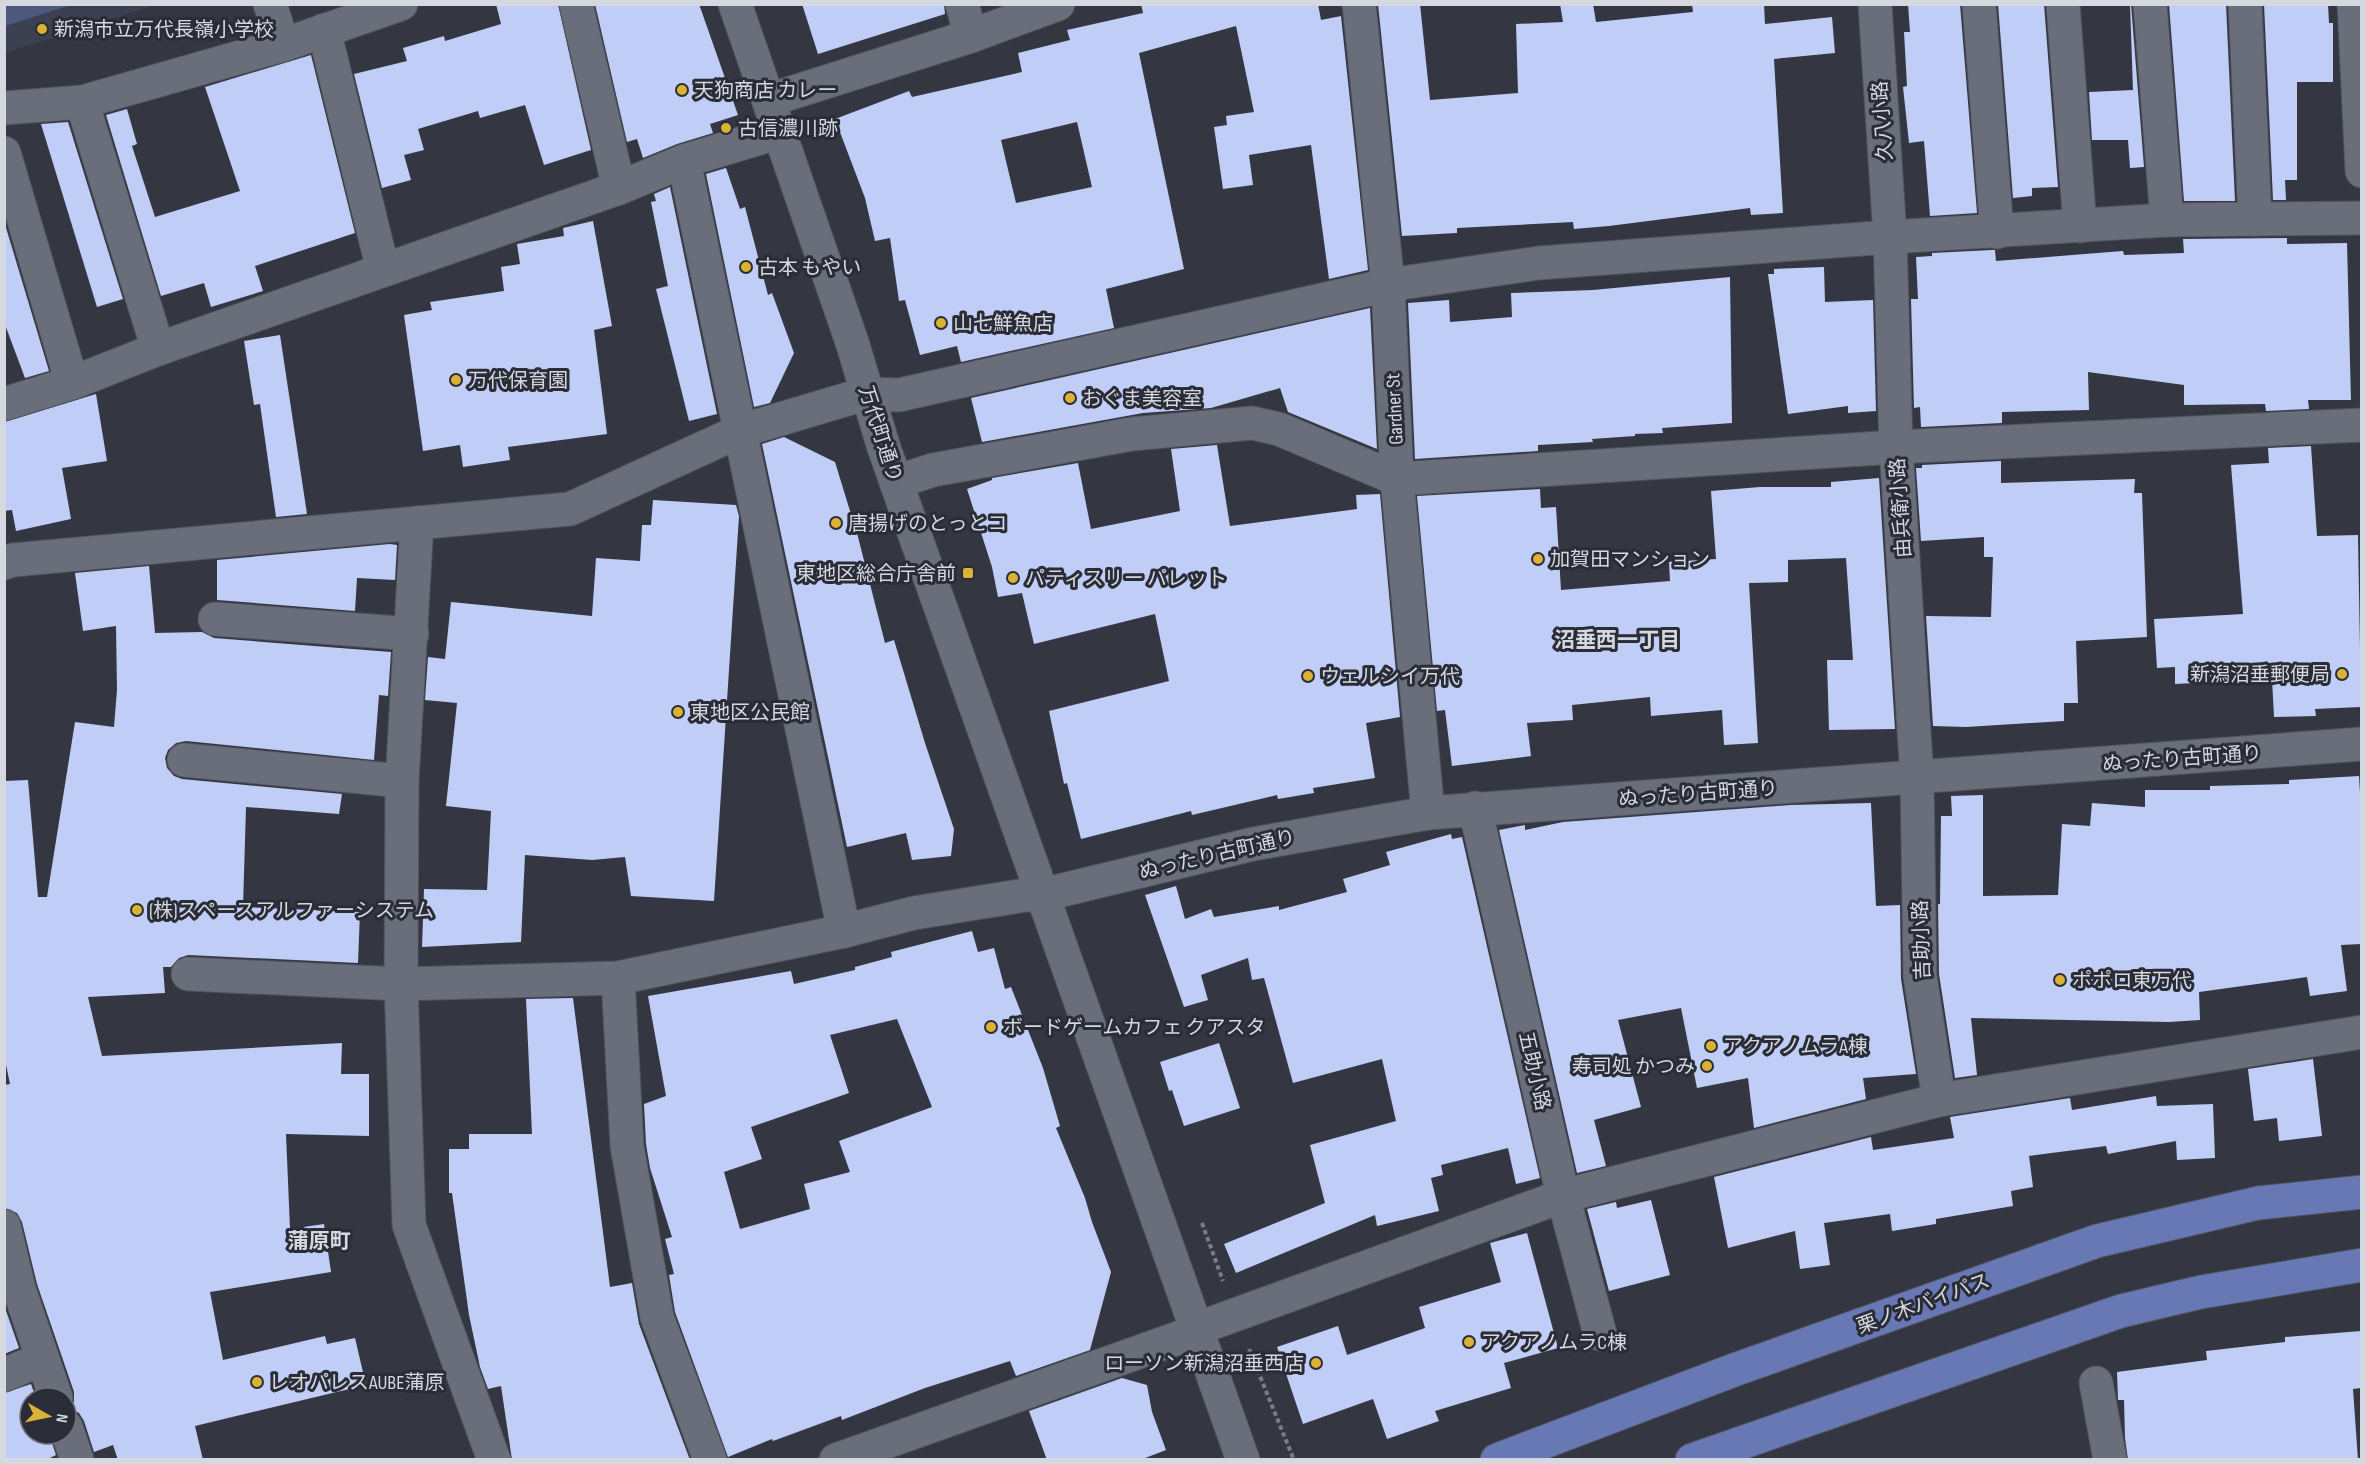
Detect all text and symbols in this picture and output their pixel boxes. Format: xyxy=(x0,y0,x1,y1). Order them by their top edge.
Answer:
place label: 新潟市立万代長嶺小学校 xyxy=(54,18,274,42)
marker: 新潟市立万代長嶺小学校 xyxy=(35,22,49,36)
place label: 天狗商店 カレー xyxy=(694,79,837,103)
street label: 久八小路 xyxy=(1868,80,1898,162)
marker: 天狗商店 カレー xyxy=(675,83,689,97)
place label: 古信濃川跡 xyxy=(738,117,838,141)
marker: 古信濃川跡 xyxy=(719,121,733,135)
place label: 古本 もやい xyxy=(758,256,861,280)
marker: 古本 もやい xyxy=(739,260,753,274)
place label: 山七鮮魚店 xyxy=(953,312,1053,336)
marker: 山七鮮魚店 xyxy=(934,316,948,330)
place label: 万代保育園 xyxy=(468,369,568,393)
marker: 万代保育園 xyxy=(449,373,463,387)
street label: Gardner St xyxy=(1381,373,1409,445)
street label: 万代町通り xyxy=(853,383,907,486)
place label: おぐま美容室 xyxy=(1082,387,1202,411)
marker: おぐま美容室 xyxy=(1063,391,1077,405)
street label: 由兵衛小路 xyxy=(1886,457,1916,559)
place label: 唐揚げのとっとコ xyxy=(848,512,1007,536)
marker: 唐揚げのとっとコ xyxy=(829,516,843,530)
place label: 加賀田マンション xyxy=(1550,548,1710,572)
marker: 加賀田マンション xyxy=(1531,552,1545,566)
place label: 東地区総合庁舎前 xyxy=(796,562,956,586)
marker: 東地区総合庁舎前 xyxy=(961,566,975,580)
place label: パティスリー パレット xyxy=(1025,567,1227,591)
marker: パティスリー パレット xyxy=(1006,571,1020,585)
district label: 沼垂西一丁目 xyxy=(1554,628,1680,653)
place label: 新潟沼垂郵便局 xyxy=(2190,663,2330,687)
place label: ウェルシイ万代 xyxy=(1320,665,1460,689)
marker: 新潟沼垂郵便局 xyxy=(2335,667,2349,681)
marker: ウェルシイ万代 xyxy=(1301,669,1315,683)
place label: 東地区公民館 xyxy=(690,701,810,725)
marker: 東地区公民館 xyxy=(671,705,685,719)
street label: ぬったり古町通り xyxy=(2101,741,2263,777)
street label: ぬったり古町通り xyxy=(1617,776,1779,812)
street label: ぬったり古町通り xyxy=(1137,825,1298,885)
place label: (株)スペースアルファーシステム xyxy=(149,899,434,923)
street label: 吉助小路 xyxy=(1909,900,1935,980)
marker: (株)スペースアルファーシステム xyxy=(130,903,144,917)
place label: ポポロ東万代 xyxy=(2072,969,2192,993)
marker: ポポロ東万代 xyxy=(2053,973,2067,987)
place label: ボードゲームカフェ クアスタ xyxy=(1003,1016,1266,1040)
marker: ボードゲームカフェ クアスタ xyxy=(984,1020,998,1034)
street label: 五助小路 xyxy=(1513,1030,1555,1113)
place label: アクアノムラA棟 xyxy=(1723,1035,1868,1059)
marker: アクアノムラA棟 xyxy=(1704,1039,1718,1053)
place label: 寿司処 かつみ xyxy=(1572,1055,1695,1079)
marker: 寿司処 かつみ xyxy=(1700,1059,1714,1073)
district label: 蒲原町 xyxy=(288,1229,351,1254)
street label: 栗ノ木バイパス xyxy=(1854,1269,1993,1339)
place label: アクアノムラC棟 xyxy=(1481,1331,1627,1355)
marker: アクアノムラC棟 xyxy=(1462,1335,1476,1349)
place label: ローソン新潟沼垂西店 xyxy=(1104,1352,1304,1376)
marker: ローソン新潟沼垂西店 xyxy=(1309,1356,1323,1370)
place label: レオパレスAUBE蒲原 xyxy=(269,1371,444,1395)
marker: レオパレスAUBE蒲原 xyxy=(250,1375,264,1389)
north arrow xyxy=(18,1386,78,1446)
text: N xyxy=(51,1412,71,1424)

